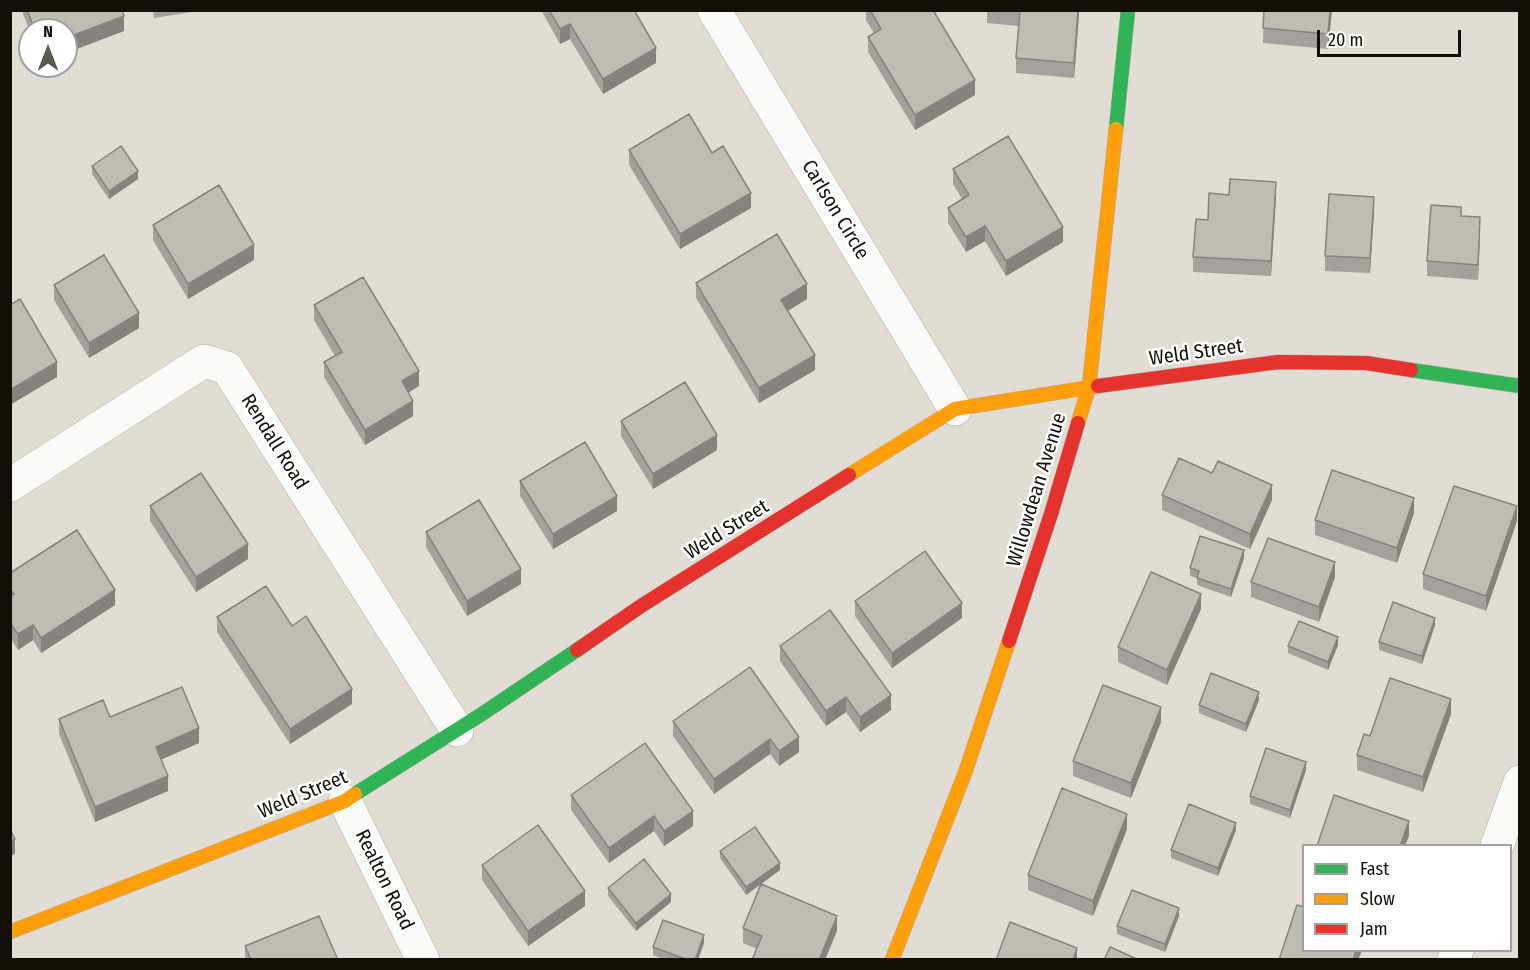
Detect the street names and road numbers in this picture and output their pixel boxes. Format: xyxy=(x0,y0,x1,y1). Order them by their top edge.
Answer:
street label: Carlson Circle xyxy=(796,156,874,264)
street label: Weld Street xyxy=(1148,335,1244,371)
street label: Rendall Road xyxy=(235,390,313,494)
street label: Willowdean Avenue xyxy=(1002,410,1072,570)
street label: Weld Street xyxy=(681,495,773,565)
street label: Weld Street xyxy=(255,766,351,824)
street label: Realton Road xyxy=(349,826,419,934)

